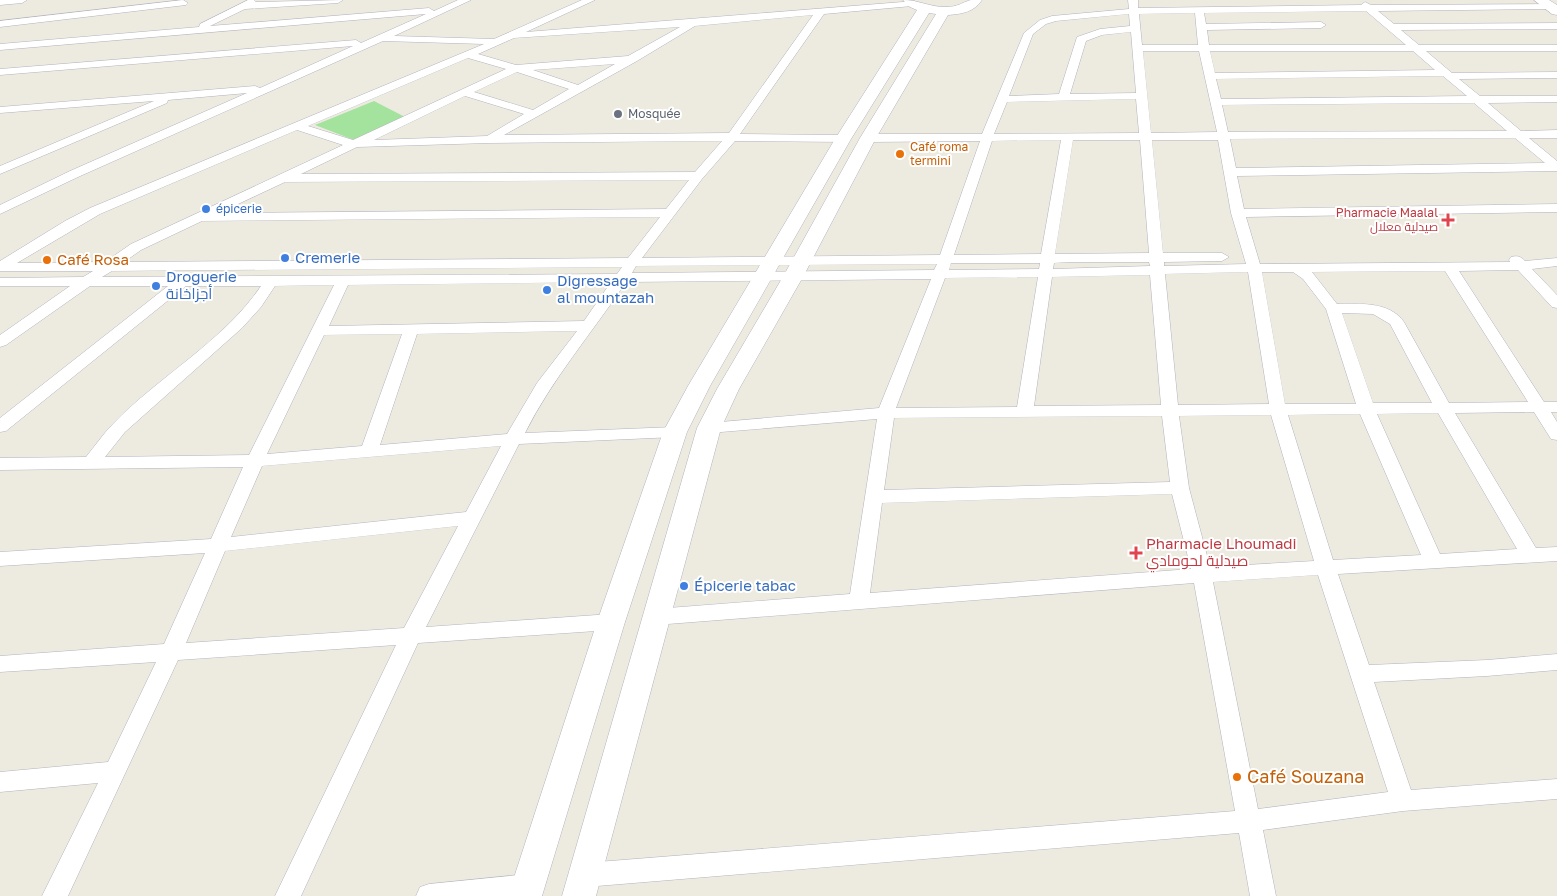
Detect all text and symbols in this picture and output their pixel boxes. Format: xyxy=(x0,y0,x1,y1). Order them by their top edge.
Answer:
place label: Mosquée xyxy=(628,106,680,121)
marker: Mosquée xyxy=(612,108,624,120)
place label: Café roma termini xyxy=(910,139,968,168)
marker: Café roma termini xyxy=(894,148,906,160)
place label: épicerie xyxy=(216,201,262,216)
marker: épicerie xyxy=(200,203,212,215)
place label: Pharmacie Maalal صيدلية معلال xyxy=(1336,205,1438,234)
marker: Pharmacie Maalal صيدلية معلال xyxy=(1442,214,1454,226)
place label: Cremerie xyxy=(295,248,360,266)
place label: Café Rosa xyxy=(57,250,129,268)
marker: Cremerie xyxy=(279,252,291,264)
marker: Café Rosa xyxy=(41,254,53,266)
place label: Droguerie أجزاخانة xyxy=(166,267,237,303)
place label: Digressage al mountazah xyxy=(557,271,654,306)
marker: Droguerie أجزاخانة xyxy=(150,280,162,292)
marker: Digressage al mountazah xyxy=(541,284,553,296)
place label: Pharmacie Lhoumadi صيدلية لحومادي xyxy=(1146,534,1297,573)
marker: Pharmacie Lhoumadi صيدلية لحومادي xyxy=(1130,547,1142,559)
place label: Épicerie tabac xyxy=(694,576,796,594)
marker: Épicerie tabac xyxy=(678,580,690,592)
place label: Café Souzana xyxy=(1247,765,1365,787)
marker: Café Souzana xyxy=(1231,771,1243,783)

